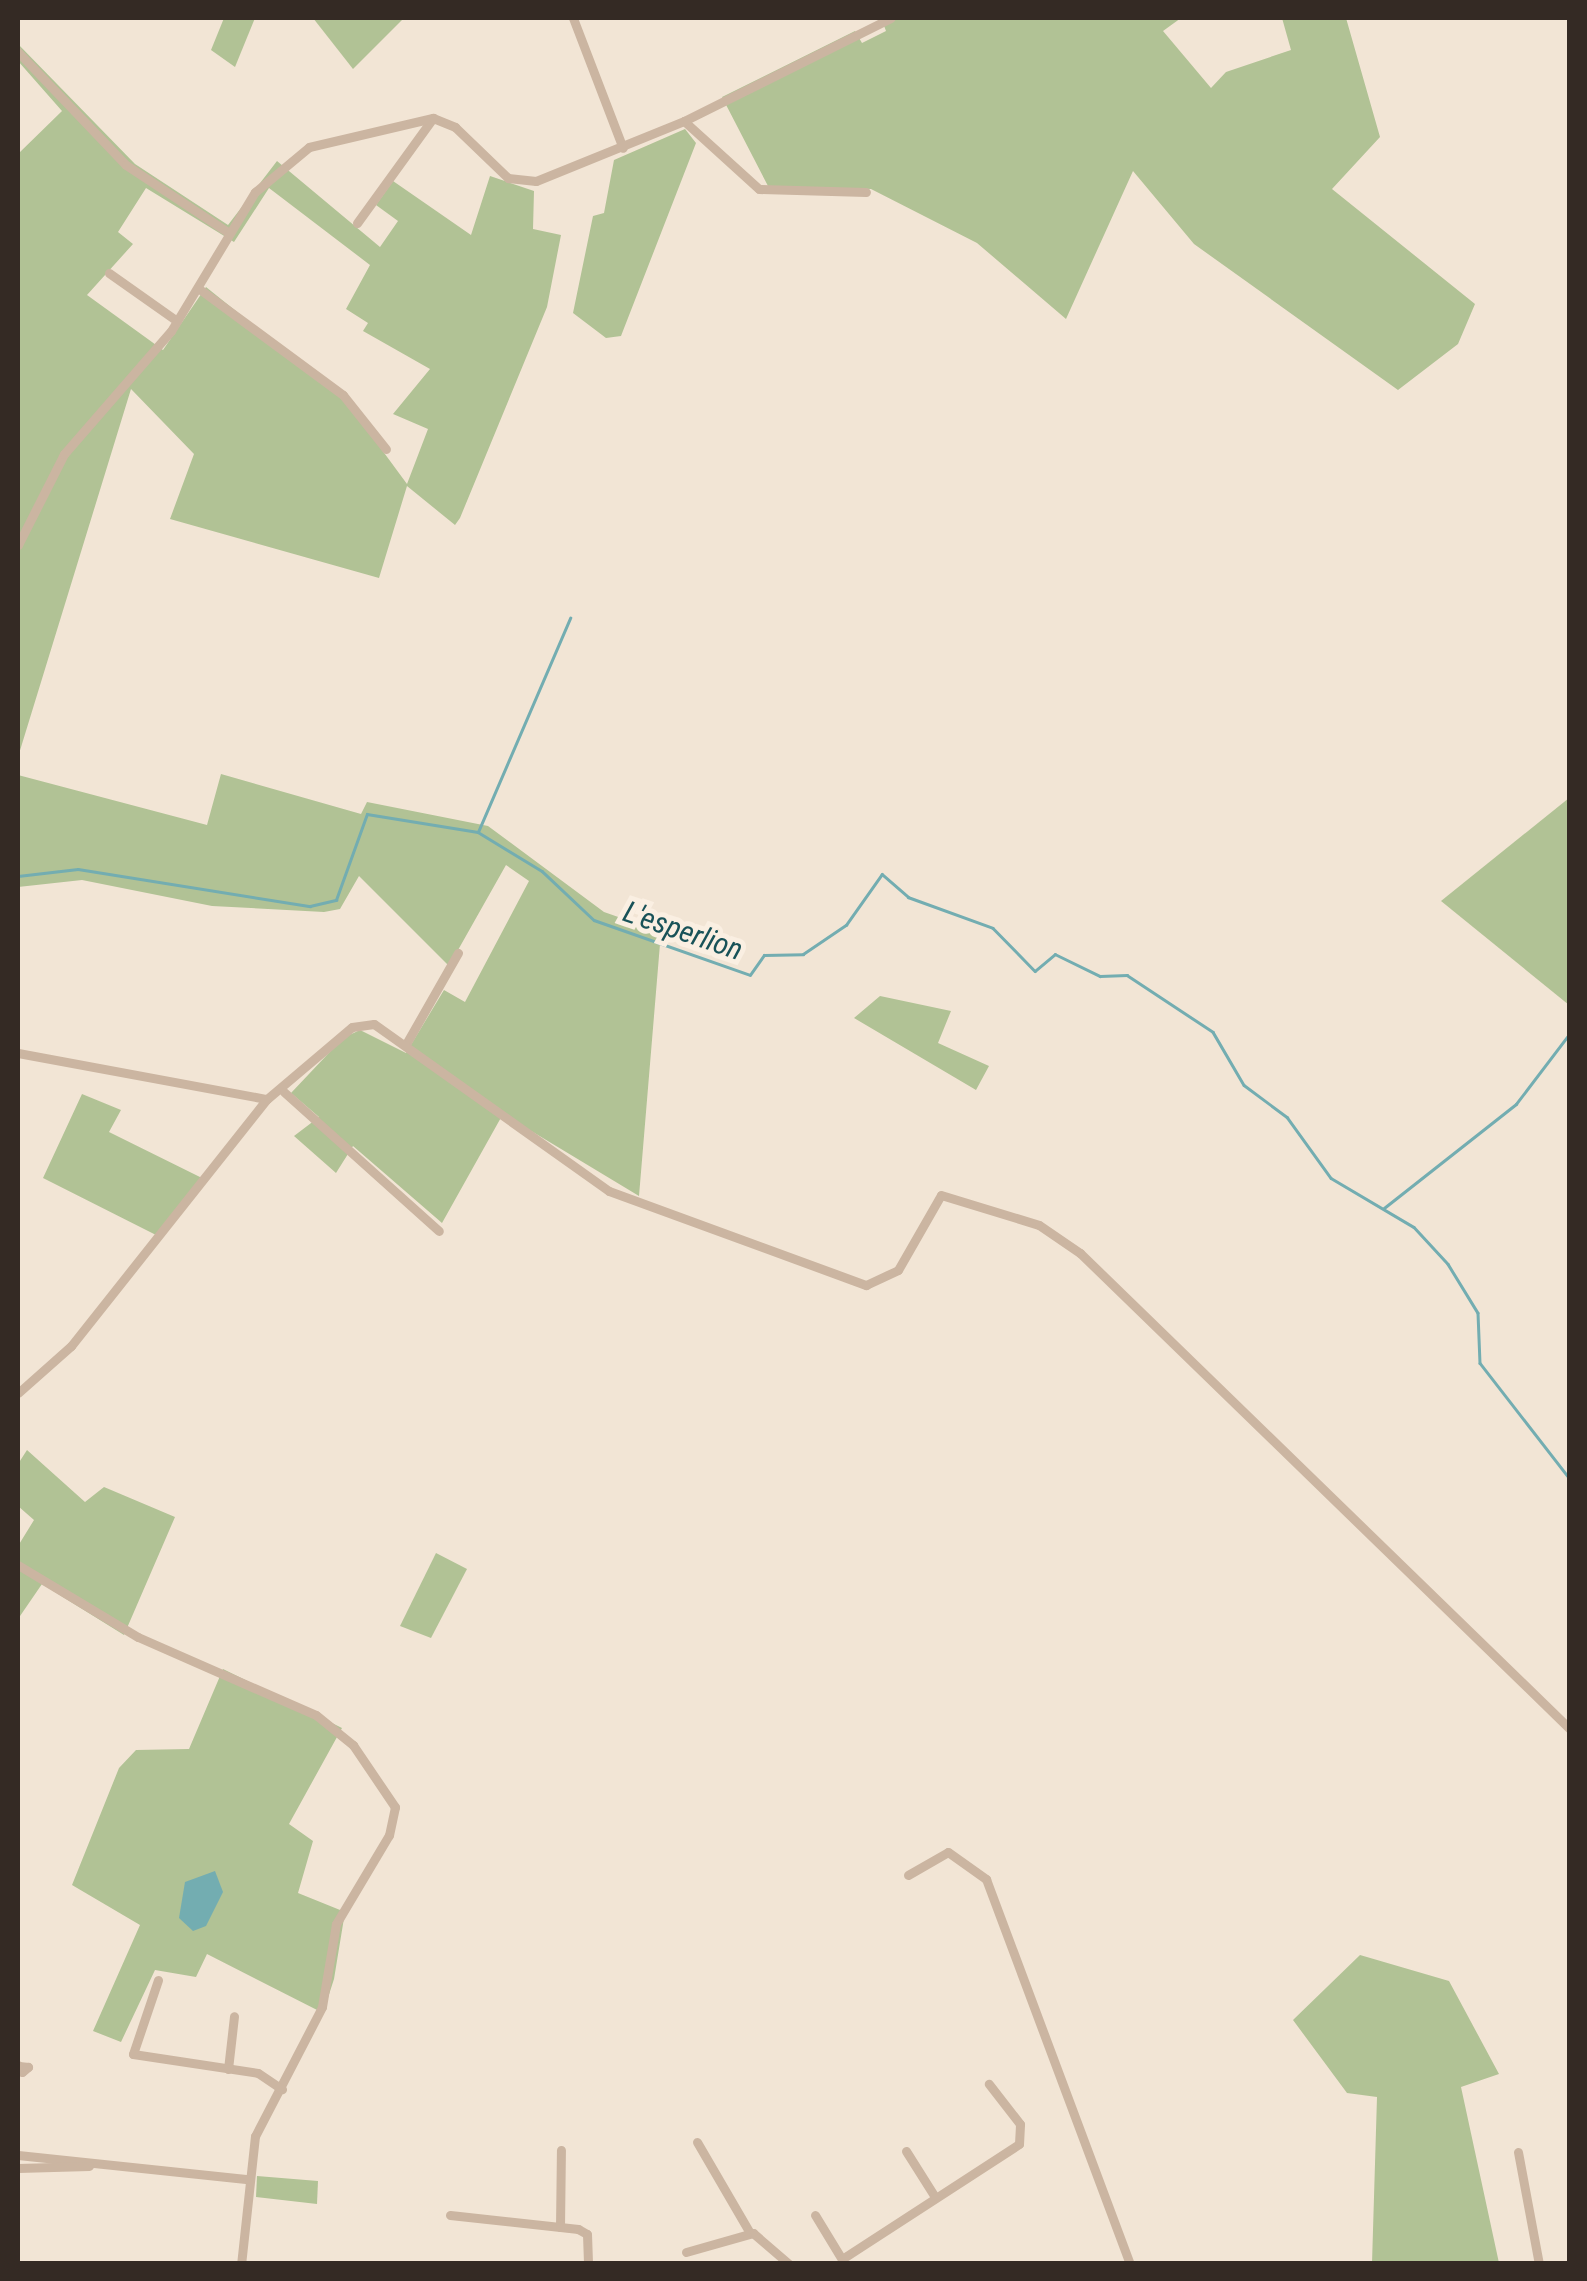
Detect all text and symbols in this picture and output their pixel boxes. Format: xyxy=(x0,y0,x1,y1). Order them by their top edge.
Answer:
water label: L'esperlion xyxy=(619,894,747,968)

